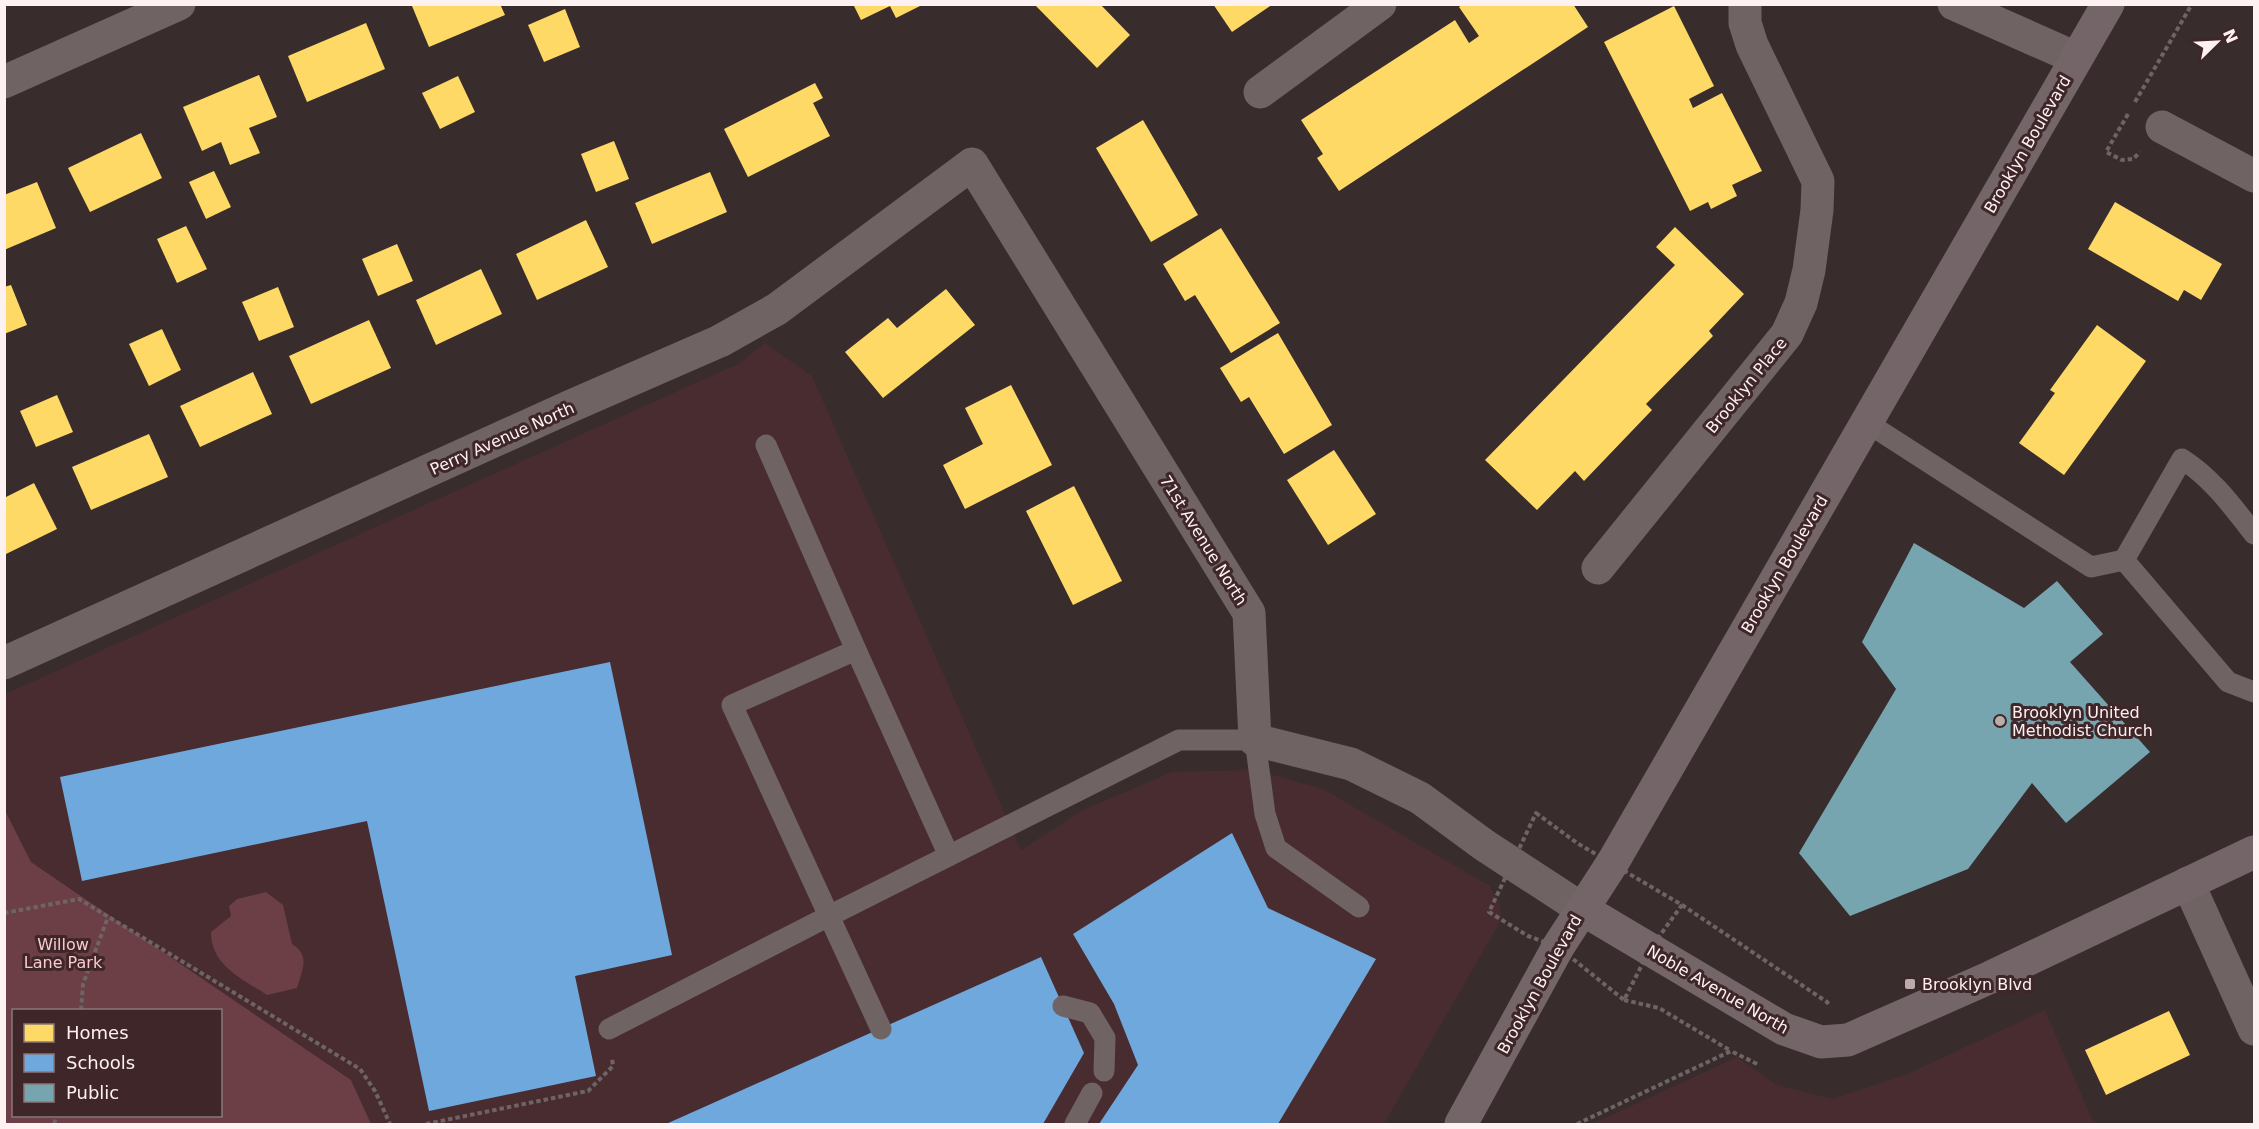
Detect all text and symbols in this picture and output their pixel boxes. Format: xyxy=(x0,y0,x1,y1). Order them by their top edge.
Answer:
north arrow xyxy=(2187,12,2247,72)
text: N xyxy=(2219,26,2242,46)
street label: Brooklyn Boulevard xyxy=(1980,72,2075,217)
street label: Brooklyn Place xyxy=(1702,334,1791,437)
street label: Perry Avenue North xyxy=(427,398,577,479)
street label: 71st Avenue North xyxy=(1156,472,1251,609)
street label: Brooklyn Boulevard xyxy=(1737,492,1832,637)
place label: Brooklyn United Methodist Church xyxy=(2012,703,2153,740)
marker: Brooklyn United Methodist Church xyxy=(1993,714,2007,728)
street label: Brooklyn Boulevard xyxy=(1493,911,1586,1057)
park label: Willow Lane Park xyxy=(24,935,103,972)
street label: Noble Avenue North xyxy=(1643,941,1792,1038)
place label: Brooklyn Blvd xyxy=(1922,975,2032,994)
marker: Brooklyn Blvd xyxy=(1903,977,1917,991)
legend xyxy=(12,1009,222,1117)
text: Homes xyxy=(66,1022,129,1043)
text: Schools xyxy=(66,1052,135,1073)
text: Public xyxy=(66,1082,119,1103)

